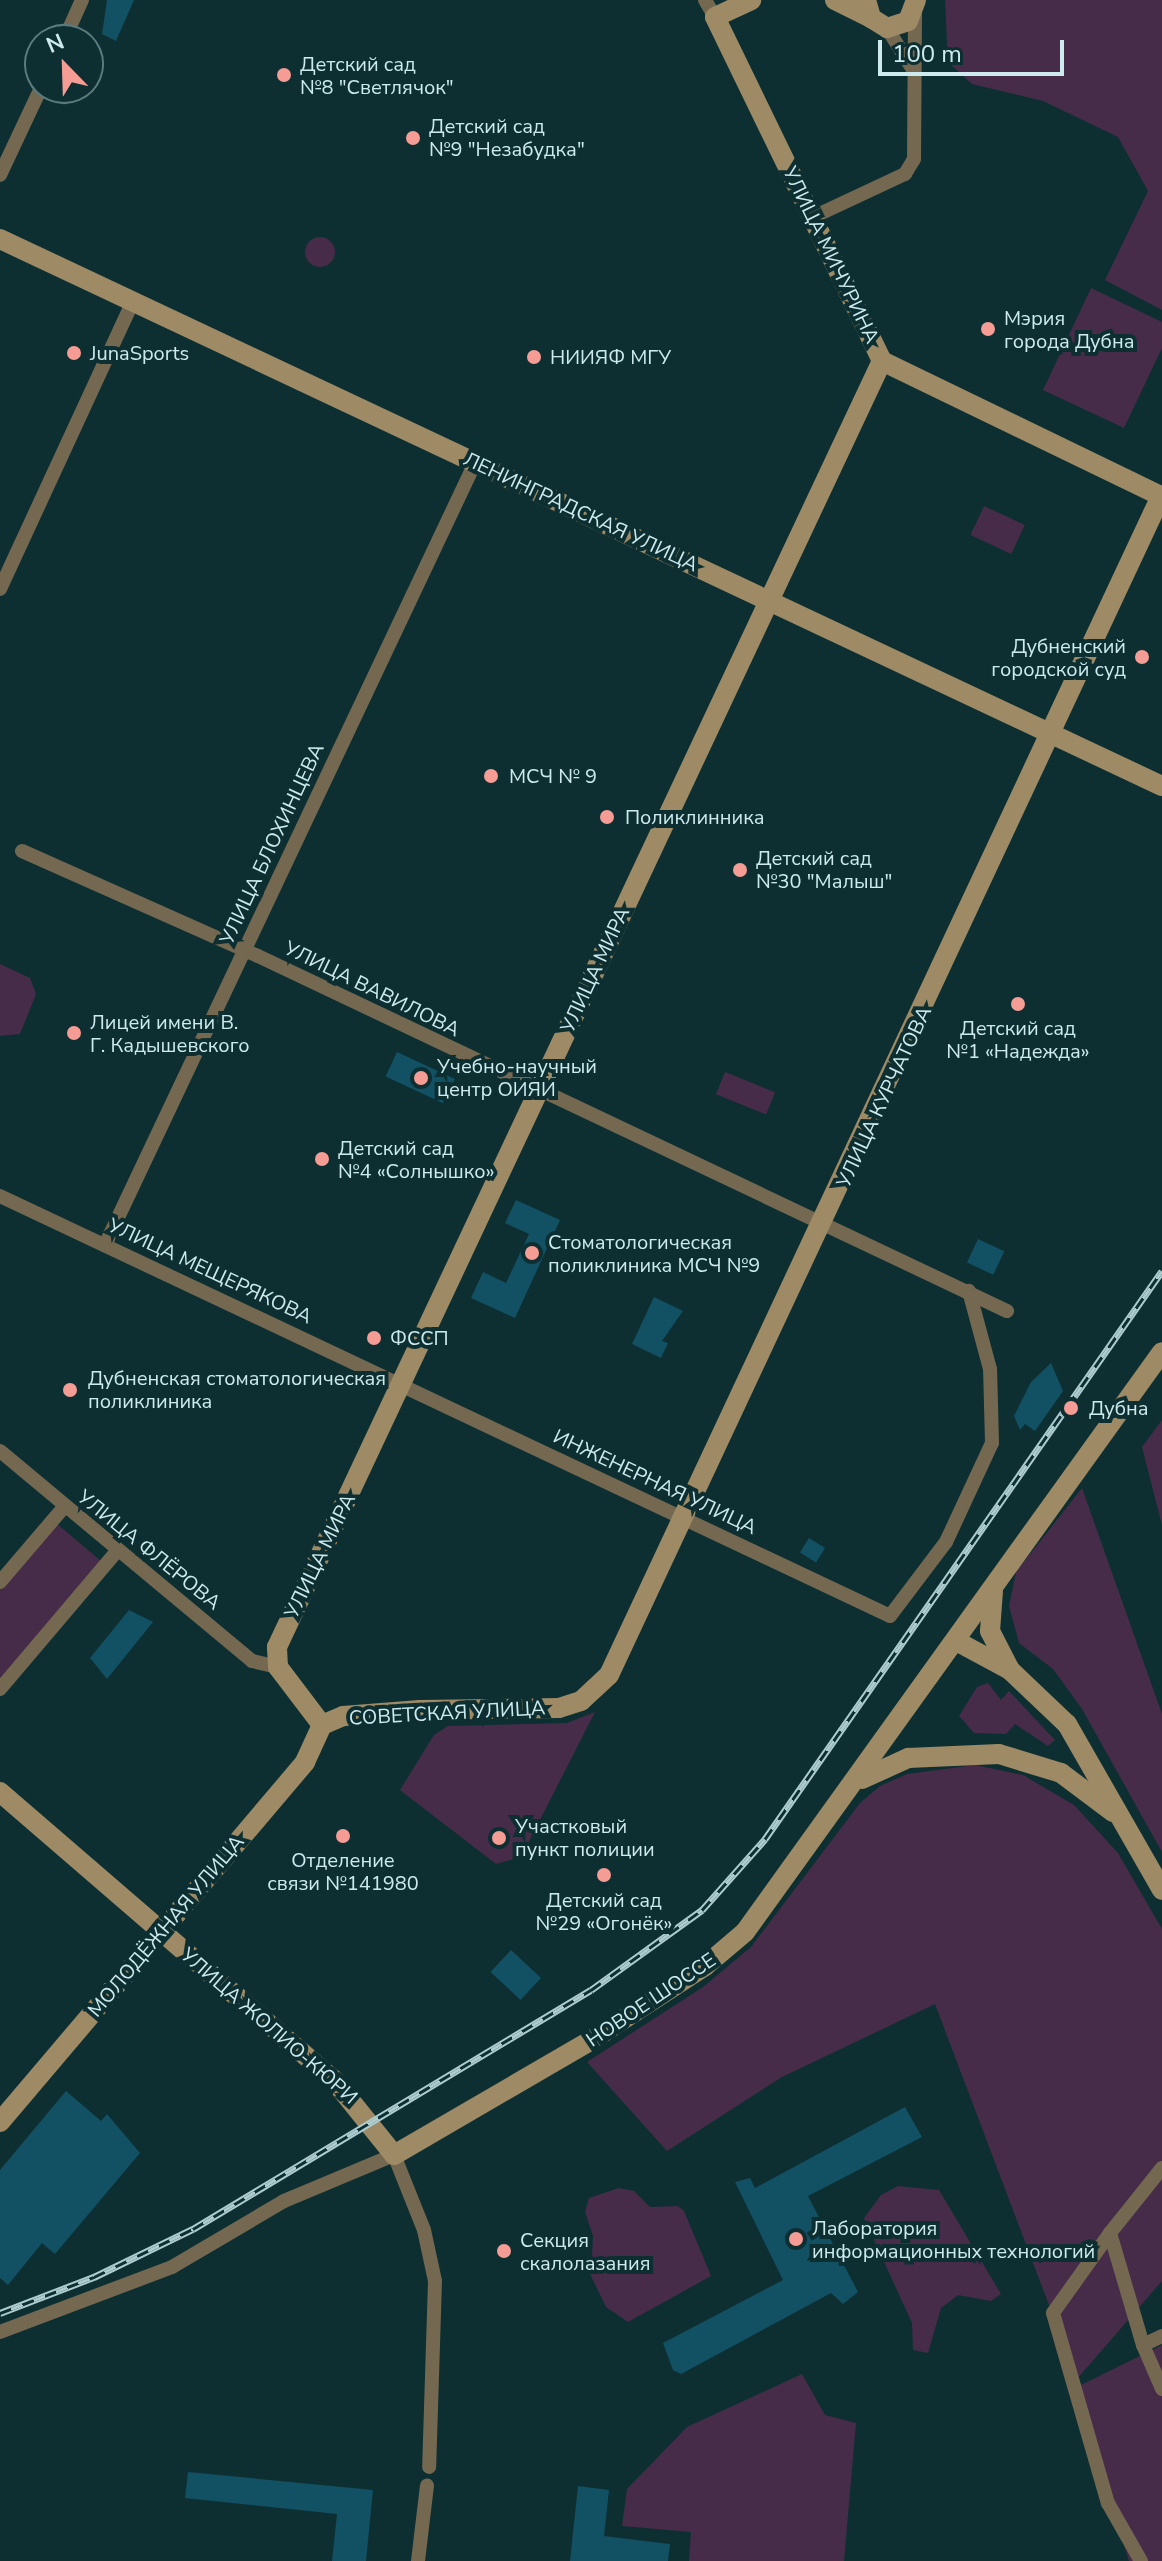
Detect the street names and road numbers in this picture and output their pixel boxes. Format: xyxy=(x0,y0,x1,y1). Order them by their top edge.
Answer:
street label: УЛИЦА МИЧУРИНА xyxy=(778,163,884,347)
street label: ЛЕНИНГРАДСКАЯ УЛИЦА xyxy=(460,447,702,577)
street label: УЛИЦА БЛОХИНЦЕВА xyxy=(215,740,329,948)
street label: УЛИЦА МИРА xyxy=(555,903,635,1037)
street label: УЛИЦА ВАВИЛОВА xyxy=(280,936,464,1042)
street label: УЛИЦА КУРЧАТОВА xyxy=(831,1003,937,1191)
street label: УЛИЦА МЕЩЕРЯКОВА xyxy=(104,1213,316,1329)
street label: ИНЖЕНЕРНАЯ УЛИЦА xyxy=(549,1424,761,1540)
street label: УЛИЦА ФЛЁРОВА xyxy=(73,1485,225,1615)
street label: УЛИЦА МИРА xyxy=(279,1490,361,1622)
street label: СОВЕТСКАЯ УЛИЦА xyxy=(348,1696,546,1730)
street label: МОЛОДЁЖНАЯ УЛИЦА xyxy=(83,1830,249,2022)
street label: УЛИЦА ЖОЛИО-КЮРИ xyxy=(176,1943,362,2109)
street label: НОВОЕ ШОССЕ xyxy=(582,1948,720,2052)

